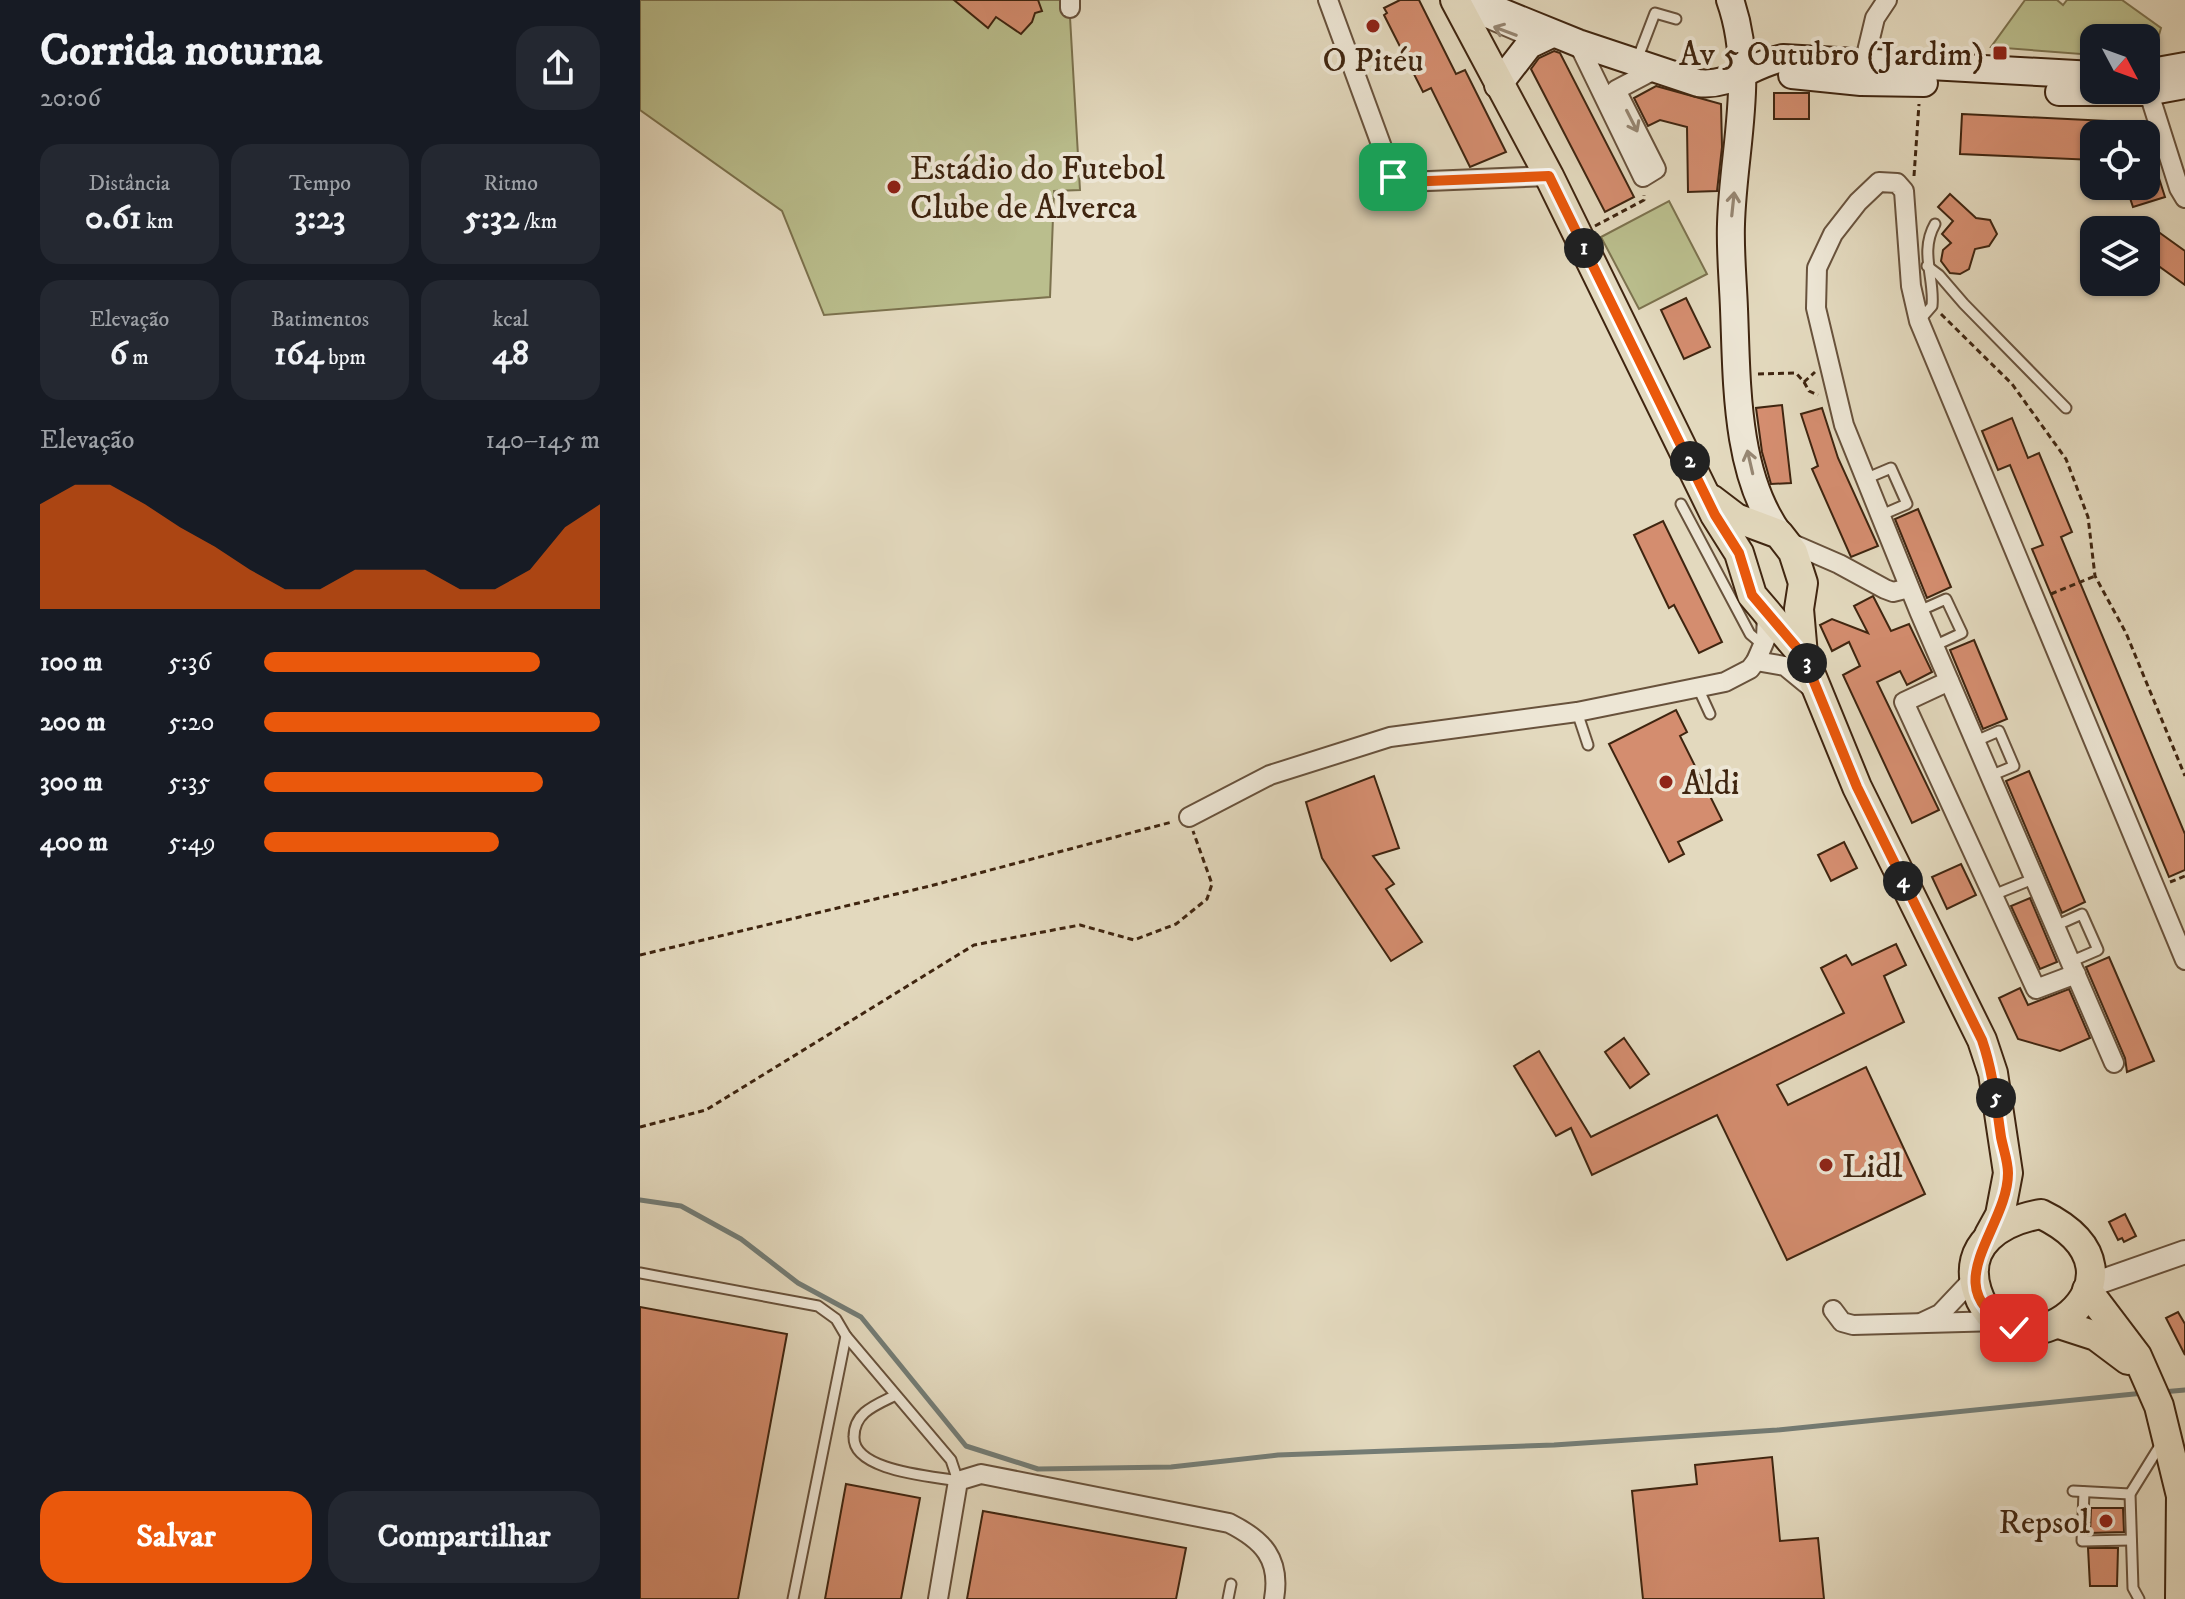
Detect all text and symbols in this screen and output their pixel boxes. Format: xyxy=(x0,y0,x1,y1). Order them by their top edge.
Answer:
marker: O Pitéu xyxy=(1364,17,1382,35)
one-way arrow xyxy=(1492,22,1517,37)
text: Corrida noturna xyxy=(40,24,322,79)
north arrow xyxy=(2080,24,2160,104)
map controls xyxy=(2080,24,2160,296)
button: share xyxy=(516,26,600,110)
place label: Av 5 Outubro (Jardim) xyxy=(1679,34,1984,76)
place label: O Pitéu xyxy=(1322,40,1424,82)
marker: Av 5 Outubro (Jardim) xyxy=(1991,44,2009,62)
text: 20:06 xyxy=(40,82,101,115)
one-way arrow xyxy=(1625,109,1640,133)
button: locate xyxy=(2080,120,2160,200)
pin xyxy=(1359,143,1427,211)
place label: Estádio do Futebol Clube de Alverca xyxy=(910,148,1166,229)
icon: arrive xyxy=(1371,155,1415,199)
text: Distância xyxy=(88,170,170,197)
text: Tempo xyxy=(289,170,351,197)
text: Ritmo xyxy=(483,170,538,197)
marker: Estádio do Futebol Clube de Alverca xyxy=(885,178,903,196)
one-way arrow xyxy=(1725,191,1740,218)
text: 0.61 xyxy=(85,197,141,239)
text: 3:23 xyxy=(295,197,345,239)
text: 5:32 xyxy=(464,197,519,239)
text: km xyxy=(141,208,174,235)
text: /km xyxy=(519,208,557,235)
button: layers xyxy=(2080,216,2160,296)
pin: 1 xyxy=(1564,228,1604,268)
text: 1 xyxy=(1580,234,1588,261)
text: Elevação xyxy=(89,306,169,333)
text: Batimentos xyxy=(271,306,369,333)
text: kcal xyxy=(493,306,529,333)
text: 6 xyxy=(110,333,128,375)
text: 164 xyxy=(274,333,324,375)
text: 48 xyxy=(492,333,529,375)
text: m xyxy=(128,344,149,371)
text: bpm xyxy=(324,344,366,371)
text: Elevação xyxy=(40,424,134,457)
text: 140–145 m xyxy=(485,424,600,457)
pin: 2 xyxy=(1670,441,1710,481)
text: 2 xyxy=(1685,447,1695,474)
one-way arrow xyxy=(1742,450,1757,476)
pin: 3 xyxy=(1787,643,1827,683)
text: 100 m xyxy=(40,646,103,679)
text: 5:36 xyxy=(168,646,211,679)
text: 3 xyxy=(1803,649,1811,676)
text: 200 m xyxy=(40,706,106,739)
text: 5:20 xyxy=(168,706,214,739)
place label: Aldi xyxy=(1682,763,1740,805)
text: 300 m xyxy=(40,766,103,799)
text: 5:35 xyxy=(168,766,210,799)
marker: Aldi xyxy=(1657,773,1675,791)
text: 400 m xyxy=(40,826,108,859)
text: 5:49 xyxy=(168,826,216,859)
pin: 4 xyxy=(1883,861,1923,901)
text: 4 xyxy=(1897,867,1909,894)
pin: 5 xyxy=(1976,1078,2016,1118)
text: 5 xyxy=(1991,1084,2001,1111)
place label: Lidl xyxy=(1842,1146,1903,1188)
marker: Lidl xyxy=(1817,1156,1835,1174)
pin xyxy=(1980,1294,2048,1362)
icon: check xyxy=(1992,1306,2036,1350)
button: Salvar xyxy=(40,1491,312,1583)
button: Compartilhar xyxy=(328,1491,600,1583)
place label: Repsol xyxy=(1998,1502,2091,1544)
marker: Repsol xyxy=(2097,1512,2115,1530)

